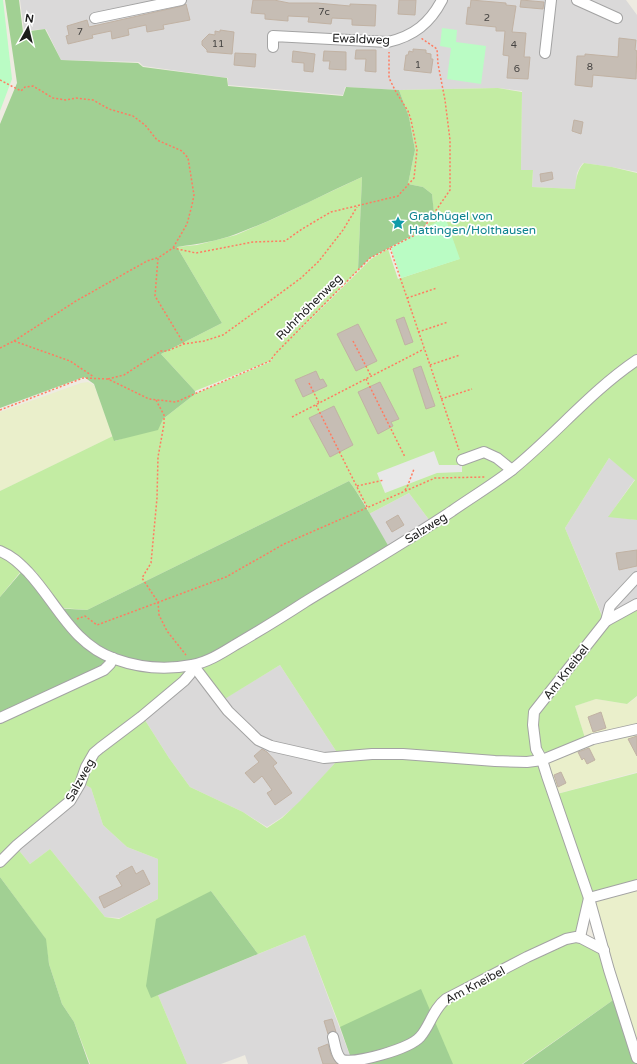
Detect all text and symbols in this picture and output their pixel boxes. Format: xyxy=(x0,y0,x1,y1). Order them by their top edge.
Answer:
house number: 7c xyxy=(318,6,330,18)
north arrow xyxy=(8,8,48,48)
text: N xyxy=(24,12,35,26)
house number: 2 xyxy=(484,12,490,24)
house number: 7 xyxy=(77,26,83,38)
street label: Ewaldweg xyxy=(332,31,390,47)
house number: 11 xyxy=(212,38,224,50)
house number: 4 xyxy=(511,39,517,51)
house number: 1 xyxy=(415,59,421,71)
house number: 8 xyxy=(587,61,593,73)
house number: 6 xyxy=(514,63,520,75)
place label: Grabhügel von Hattingen/Holthausen xyxy=(409,209,536,237)
place icon: Grabhügel von Hattingen/Holthausen xyxy=(390,215,406,231)
street label: Ruhrhöhenweg xyxy=(273,271,345,343)
street label: Salzweg xyxy=(402,510,450,546)
street label: Am Kneibel xyxy=(540,642,592,702)
street label: Salzweg xyxy=(63,756,97,804)
street label: Am Kneibel xyxy=(443,963,507,1007)

